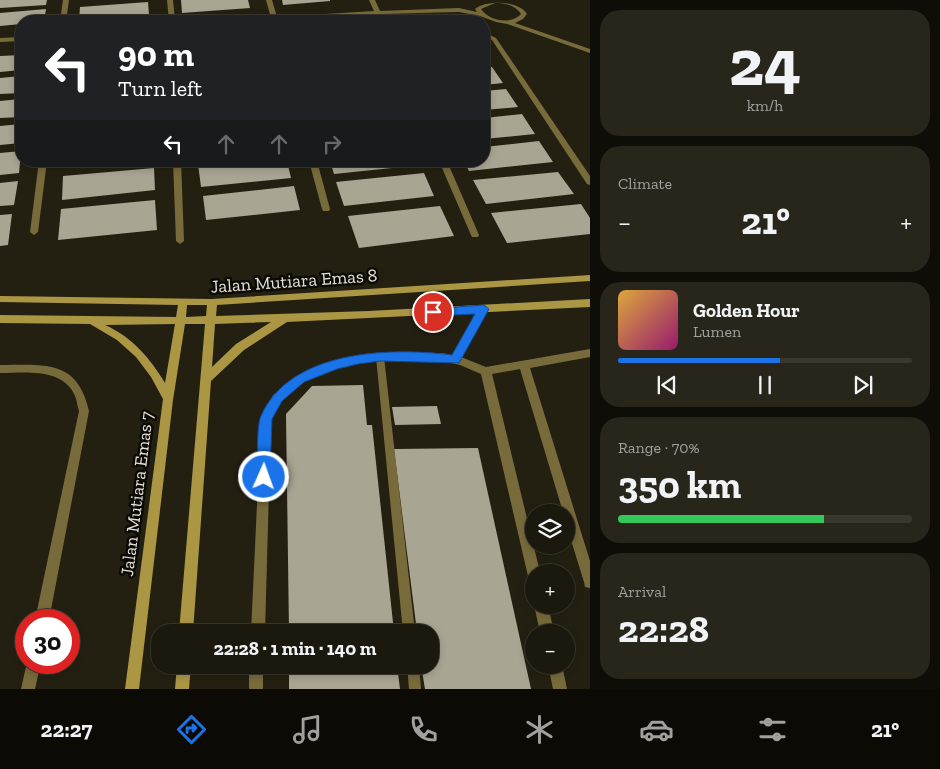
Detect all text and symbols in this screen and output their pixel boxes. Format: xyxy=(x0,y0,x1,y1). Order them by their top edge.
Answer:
text: 24 xyxy=(729,24,801,102)
text: 90 m xyxy=(118,33,194,75)
icon: left xyxy=(35,35,100,100)
text: Turn left xyxy=(118,75,202,102)
text: km/h xyxy=(747,96,783,115)
icon: left xyxy=(159,130,187,158)
icon: ahead xyxy=(212,130,240,158)
icon: ahead xyxy=(265,130,293,158)
icon: right xyxy=(318,130,346,158)
text: Climate xyxy=(618,174,672,193)
text: 21° xyxy=(741,198,790,244)
text: − xyxy=(618,206,631,239)
text: + xyxy=(900,206,912,239)
street label: Jalan Mutiara Emas 8 xyxy=(210,264,378,298)
pin xyxy=(412,291,454,333)
icon: arrive xyxy=(419,298,447,326)
text: Golden Hour xyxy=(693,299,800,322)
text: Lumen xyxy=(693,322,741,341)
icon: previous xyxy=(653,371,681,399)
icon: pause xyxy=(751,371,779,399)
icon: next xyxy=(849,371,877,399)
street label: Jalan Mutiara Emas 7 xyxy=(116,410,158,578)
text: Range · 70% xyxy=(618,438,700,457)
position arrow xyxy=(237,450,289,502)
text: 350 km xyxy=(618,462,741,508)
map controls xyxy=(525,504,575,674)
button: layers xyxy=(525,504,575,554)
button: + xyxy=(525,564,575,614)
text: Arrival xyxy=(618,582,666,601)
text: 22:28 xyxy=(618,606,709,652)
speed limit sign: 30 xyxy=(15,609,80,674)
button: − xyxy=(525,624,575,674)
text: 22:28 · 1 min · 140 m xyxy=(214,637,376,660)
icon: directions xyxy=(174,712,209,747)
icon: music xyxy=(290,712,325,747)
icon: phone xyxy=(406,712,441,747)
icon: climate xyxy=(522,712,557,747)
icon: car xyxy=(639,712,674,747)
icon: filters xyxy=(755,712,790,747)
text: 22:27 xyxy=(41,716,92,743)
text: 21° xyxy=(871,716,899,743)

